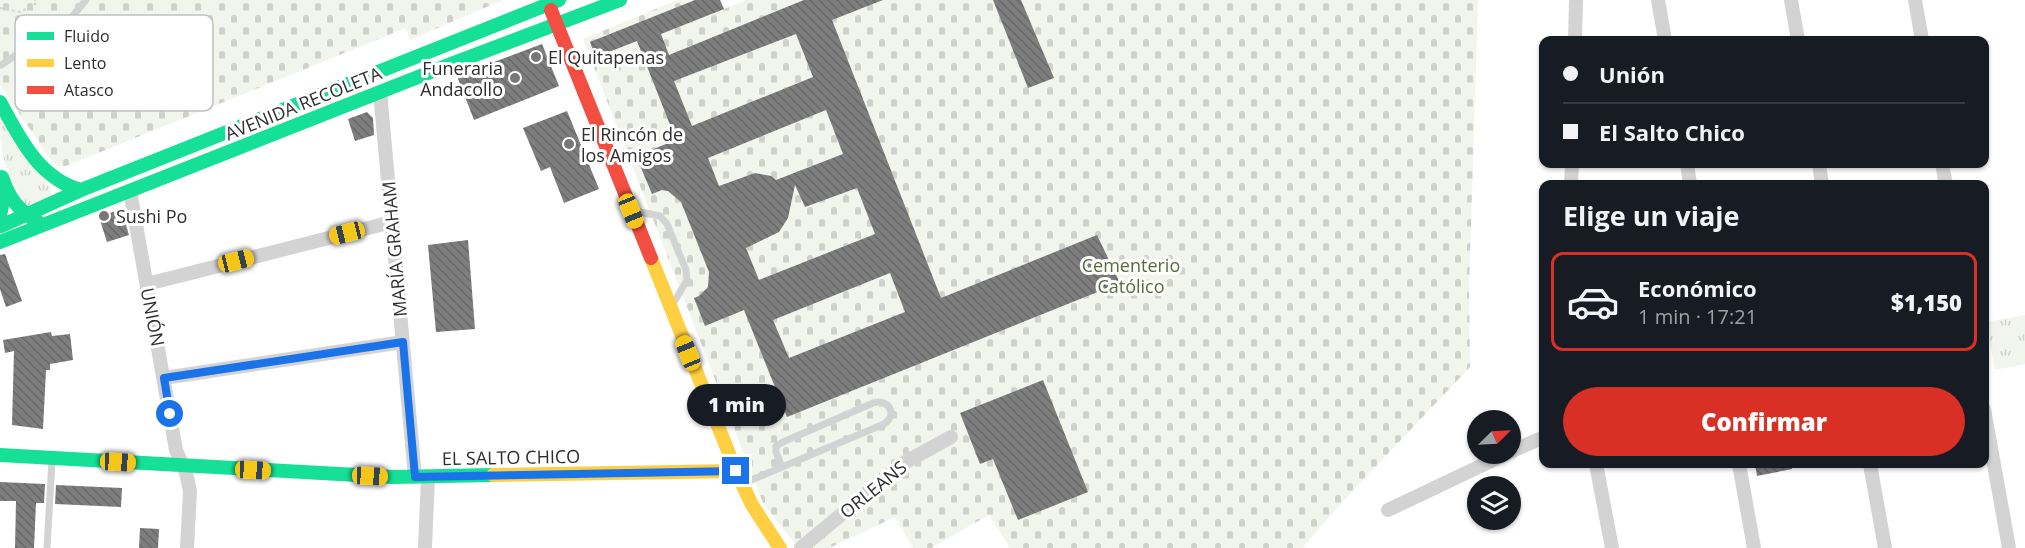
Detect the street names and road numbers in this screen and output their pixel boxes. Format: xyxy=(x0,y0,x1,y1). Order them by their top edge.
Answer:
street label: AVENIDA RECOLETA xyxy=(221,60,385,145)
street label: MARÍA GRAHAM xyxy=(376,180,412,318)
street label: UNIÓN xyxy=(136,286,170,348)
street label: EL SALTO CHICO xyxy=(442,444,580,470)
street label: ORLEANS xyxy=(835,455,911,523)

